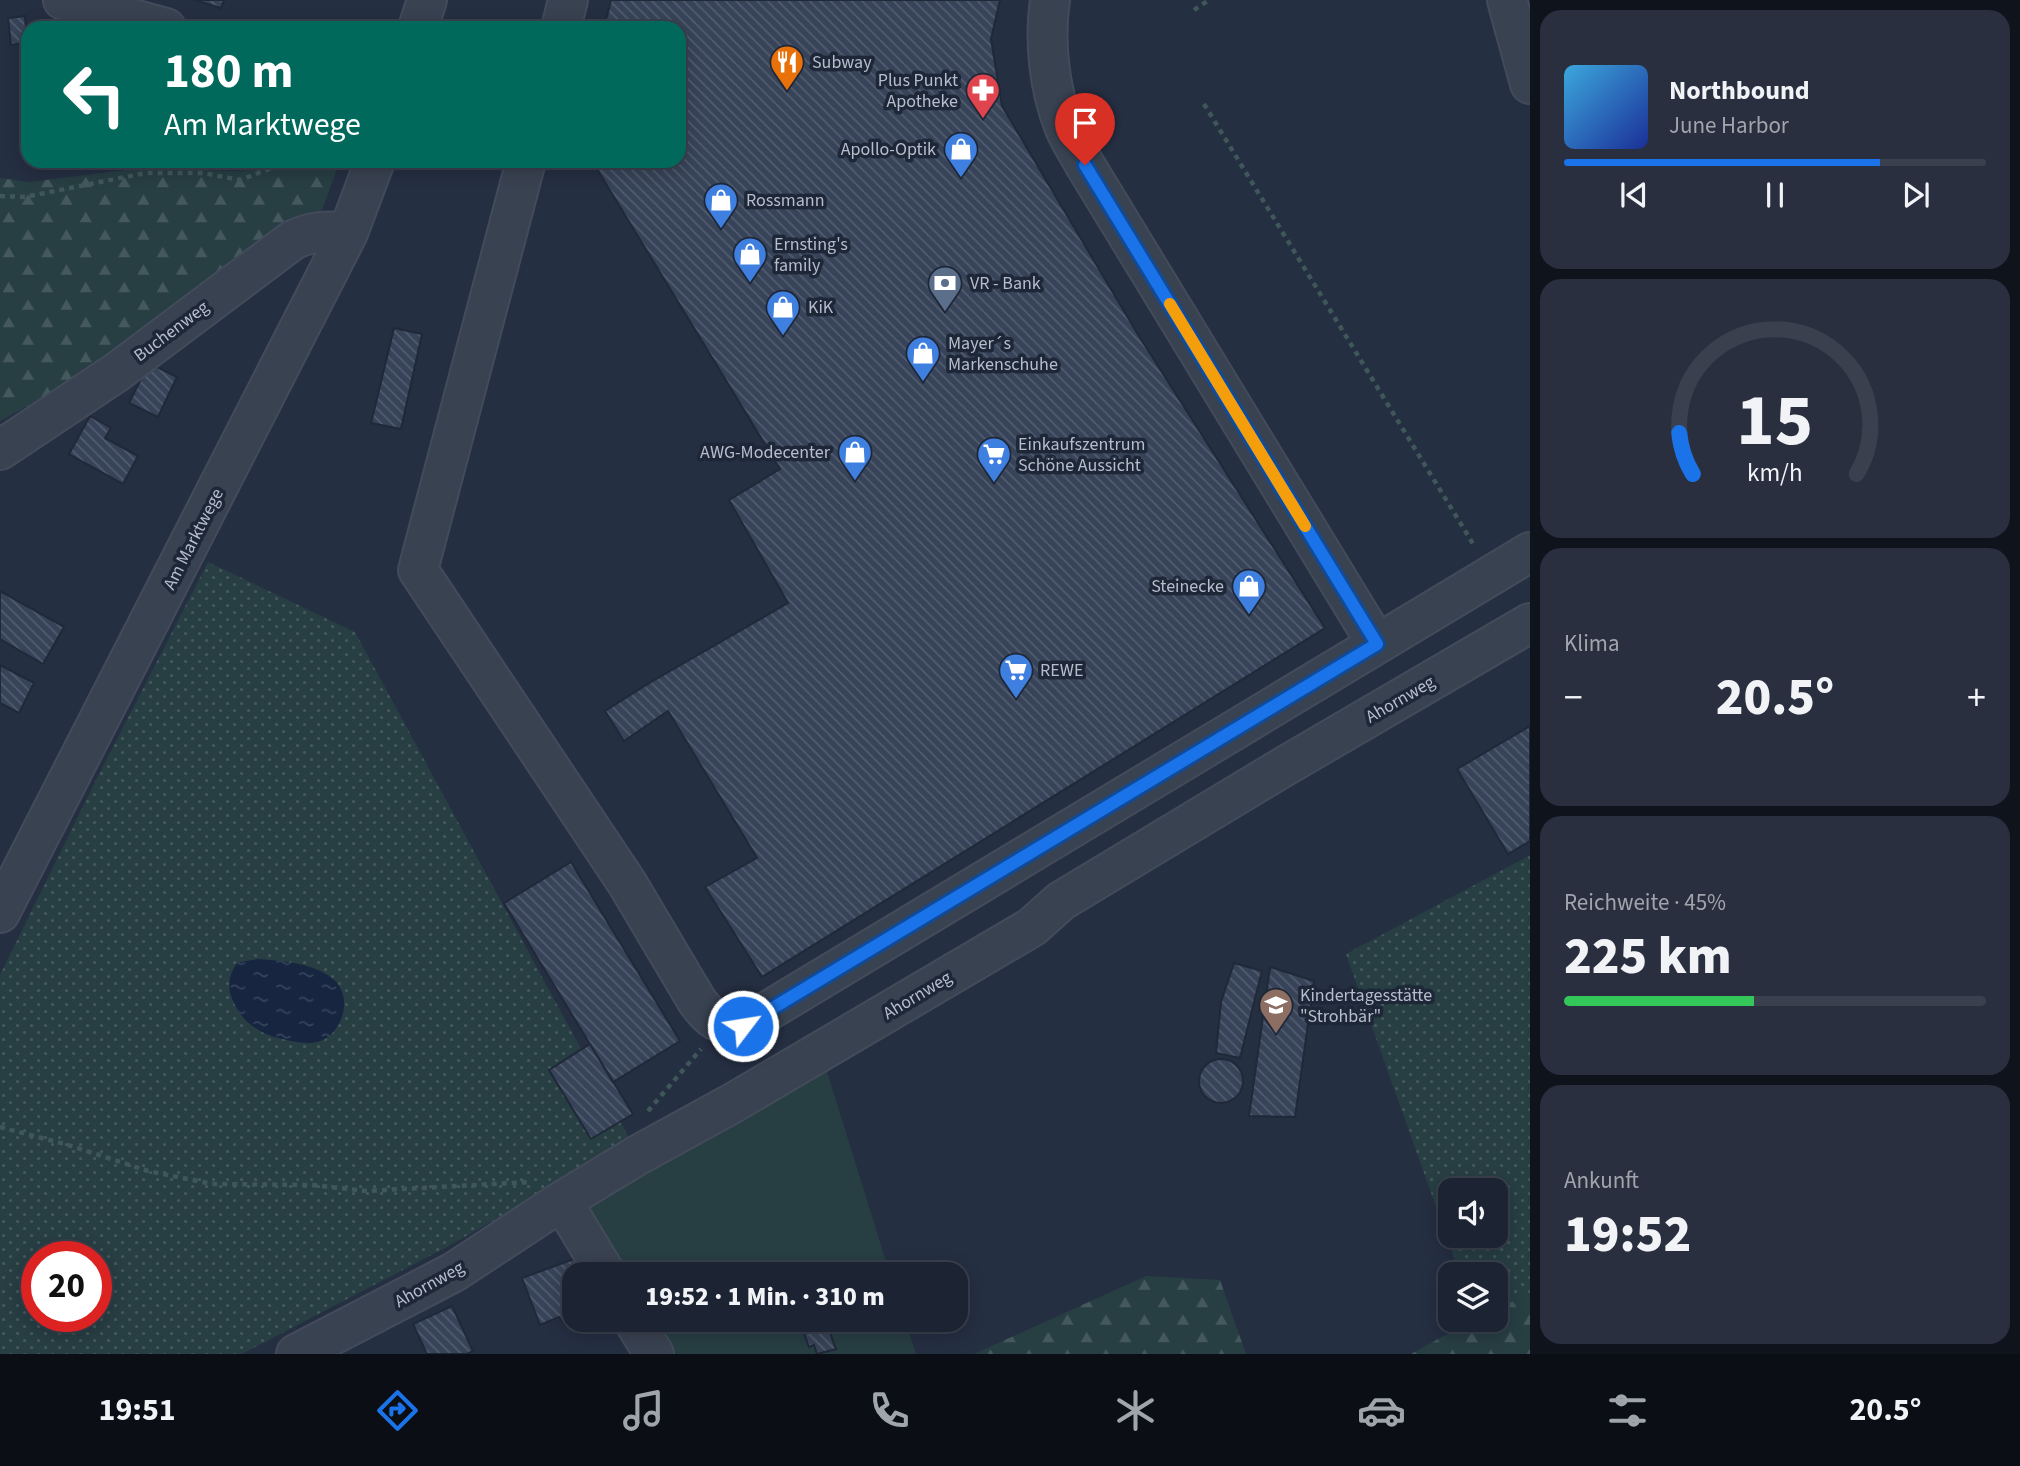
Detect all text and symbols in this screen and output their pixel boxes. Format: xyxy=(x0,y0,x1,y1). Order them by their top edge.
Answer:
text: 180 m xyxy=(164,37,293,107)
restaurant icon: Subway xyxy=(768,43,806,92)
icon: left xyxy=(49,49,140,140)
place label: Subway xyxy=(812,50,872,75)
place label: Plus Punkt Apotheke xyxy=(878,68,958,114)
pharmacy icon: Plus Punkt Apotheke xyxy=(964,71,1002,120)
text: Northbound xyxy=(1669,72,1810,109)
pin xyxy=(1055,93,1115,165)
text: Am Marktwege xyxy=(164,102,361,148)
icon: arrive xyxy=(1066,104,1104,142)
text: June Harbor xyxy=(1669,109,1789,142)
shop icon: Apollo-Optik xyxy=(942,130,980,179)
place label: Apollo-Optik xyxy=(841,137,936,162)
icon: previous xyxy=(1615,176,1653,214)
icon: pause xyxy=(1756,176,1794,214)
icon: next xyxy=(1897,176,1935,214)
shop icon: Rossmann xyxy=(702,181,740,230)
place label: Rossmann xyxy=(746,188,825,213)
place label: Ernsting's family xyxy=(774,232,848,278)
shop icon: Ernsting's family xyxy=(731,235,769,284)
bank icon: VR - Bank xyxy=(926,264,964,313)
place label: VR - Bank xyxy=(970,271,1041,296)
shop icon: KiK xyxy=(764,288,802,337)
street label: Buchenweg xyxy=(129,295,214,368)
place label: KiK xyxy=(808,295,834,320)
place label: Mayer´s Markenschuhe xyxy=(948,331,1058,377)
shop icon: Mayer´s Markenschuhe xyxy=(904,334,942,383)
text: 15 xyxy=(1737,370,1813,474)
place label: Einkaufszentrum Schöne Aussicht xyxy=(1018,432,1145,478)
shop icon: AWG-Modecenter xyxy=(836,433,874,482)
supermarket icon: Einkaufszentrum Schöne Aussicht xyxy=(975,435,1013,484)
place label: AWG-Modecenter xyxy=(700,440,831,465)
text: km/h xyxy=(1747,455,1803,491)
street label: Am Marktwege xyxy=(157,484,230,594)
shop icon: Steinecke xyxy=(1230,567,1268,616)
place label: Steinecke xyxy=(1151,574,1224,599)
text: Klima xyxy=(1564,627,1620,660)
supermarket icon: REWE xyxy=(997,651,1035,700)
place label: REWE xyxy=(1040,658,1083,683)
text: 20.5° xyxy=(1716,661,1834,735)
street label: Ahornweg xyxy=(1361,670,1439,729)
text: − xyxy=(1564,671,1583,725)
text: + xyxy=(1967,671,1986,725)
text: Reichweite · 45% xyxy=(1564,886,1726,919)
text: 225 km xyxy=(1564,920,1732,994)
street label: Ahornweg xyxy=(878,965,956,1026)
place label: Kindertagesstätte "Strohbär" xyxy=(1300,983,1432,1029)
school or university icon: Kindertagesstätte "Strohbär" xyxy=(1257,986,1295,1035)
position arrow xyxy=(706,989,780,1063)
text: Ankunft xyxy=(1564,1164,1639,1197)
map controls xyxy=(1438,1178,1508,1332)
button: sound xyxy=(1438,1178,1508,1248)
text: 19:52 xyxy=(1564,1198,1691,1272)
speed limit sign: 20 xyxy=(21,1241,112,1332)
street label: Ahornweg xyxy=(390,1255,469,1314)
button: layers xyxy=(1438,1262,1508,1332)
text: 19:52 · 1 Min. · 310 m xyxy=(645,1278,885,1315)
icon: directions xyxy=(373,1386,422,1435)
icon: music xyxy=(619,1386,668,1435)
icon: phone xyxy=(865,1386,914,1435)
icon: climate xyxy=(1111,1386,1160,1435)
icon: car xyxy=(1357,1386,1406,1435)
icon: filters xyxy=(1603,1386,1652,1435)
text: 19:51 xyxy=(99,1387,176,1433)
text: 20.5° xyxy=(1849,1387,1921,1433)

